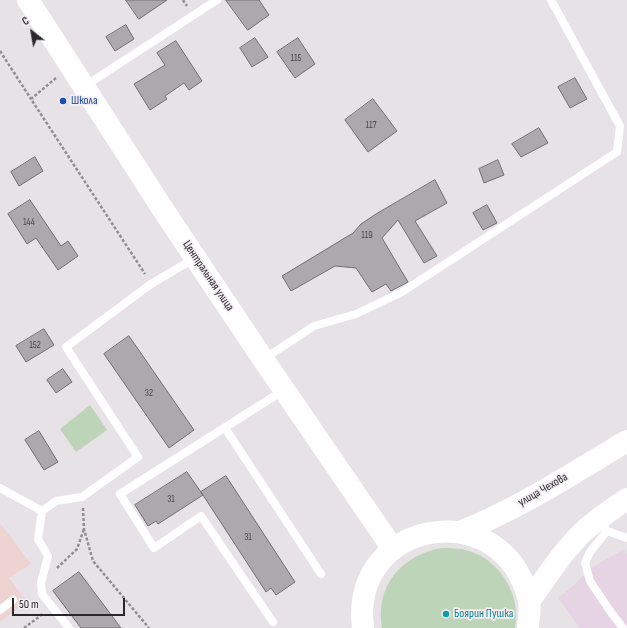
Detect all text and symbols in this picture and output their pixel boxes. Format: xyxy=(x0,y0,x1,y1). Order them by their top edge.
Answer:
north arrow xyxy=(12,12,52,52)
text: С xyxy=(20,14,31,28)
house number: 115 xyxy=(290,52,302,64)
place label: Школа xyxy=(71,94,98,108)
marker: Школа xyxy=(58,96,68,106)
house number: 117 xyxy=(366,119,376,131)
house number: 144 xyxy=(23,216,35,228)
house number: 119 xyxy=(361,229,373,241)
street label: Центральная улица xyxy=(179,238,237,314)
house number: 152 xyxy=(29,339,41,351)
house number: 32 xyxy=(145,387,153,399)
street label: улица Чехова xyxy=(516,470,570,510)
house number: 31 xyxy=(167,493,175,505)
house number: 31 xyxy=(244,531,252,543)
scale bar xyxy=(14,590,127,616)
text: 50 m xyxy=(19,597,39,612)
place label: Боярин Пушка xyxy=(454,607,513,621)
marker: Боярин Пушка xyxy=(441,609,451,619)

